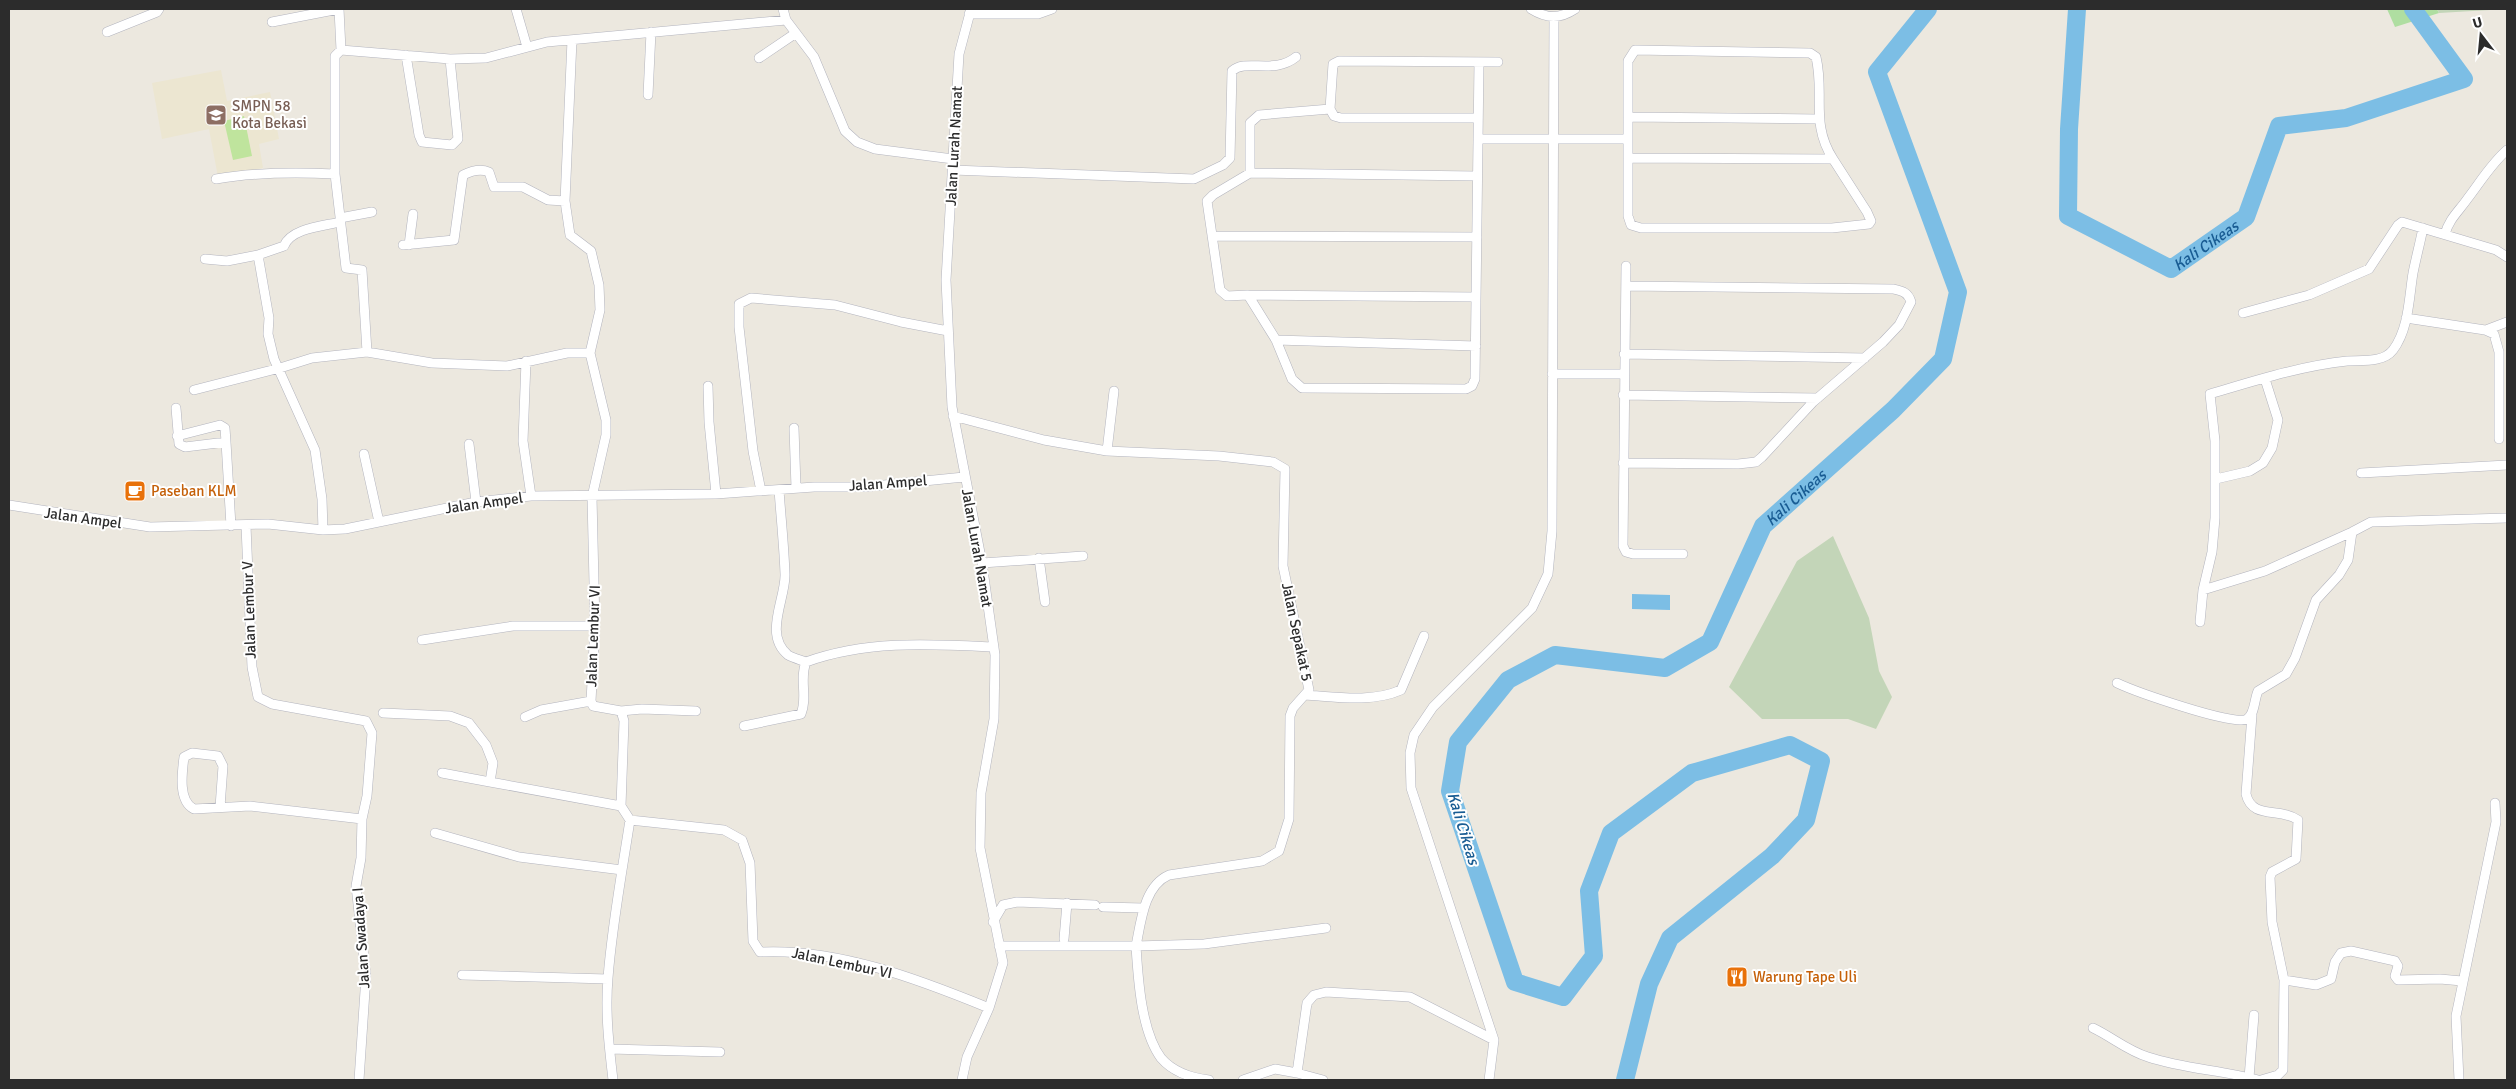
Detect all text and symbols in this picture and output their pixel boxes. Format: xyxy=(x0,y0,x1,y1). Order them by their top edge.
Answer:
north arrow xyxy=(2456,10,2506,60)
text: U xyxy=(2471,14,2484,32)
street label: Jalan Lurah Namat xyxy=(942,86,966,206)
place label: SMPN 58 Kota Bekasi xyxy=(232,97,307,132)
school or university icon: SMPN 58 Kota Bekasi xyxy=(204,103,228,127)
water label: Kali Cikeas xyxy=(2169,215,2244,276)
water label: Kali Cikeas xyxy=(1761,464,1832,530)
street label: Jalan Ampel xyxy=(848,471,928,495)
cafe icon: Paseban KLM xyxy=(123,479,147,503)
place label: Paseban KLM xyxy=(151,482,237,500)
street label: Jalan Lurah Namat xyxy=(958,487,996,609)
street label: Jalan Ampel xyxy=(444,489,524,517)
street label: Jalan Ampel xyxy=(43,504,123,532)
street label: Jalan Lembur V xyxy=(238,560,260,659)
street label: Jalan Sepakat 5 xyxy=(1278,581,1316,683)
street label: Jalan Lembur VI xyxy=(582,585,604,687)
water label: Kali Cikeas xyxy=(1443,790,1484,869)
street label: Jalan Swadaya I xyxy=(348,887,374,989)
street label: Jalan Lembur VI xyxy=(790,944,894,982)
restaurant icon: Warung Tape Uli xyxy=(1725,965,1749,989)
place label: Warung Tape Uli xyxy=(1753,968,1857,986)

